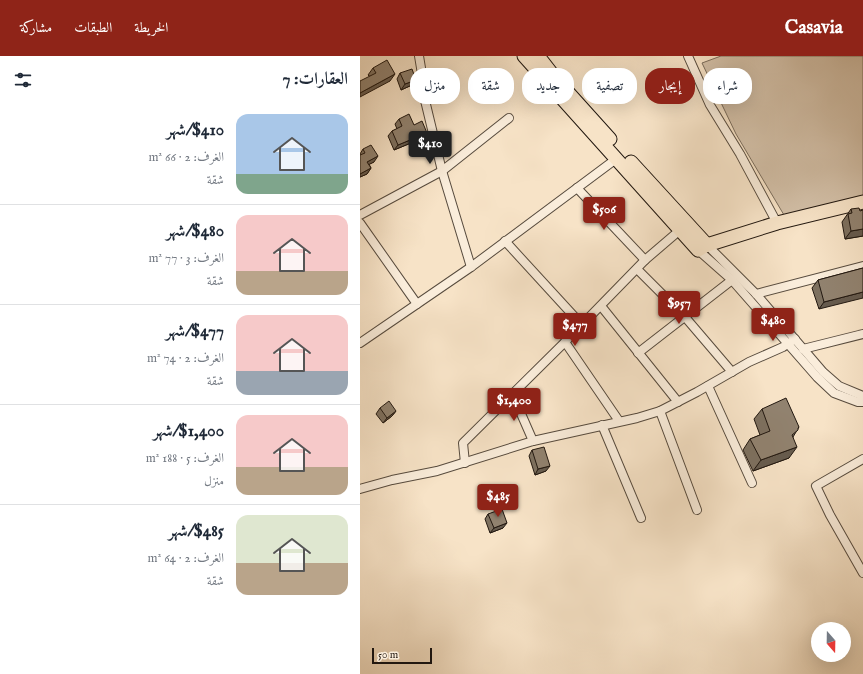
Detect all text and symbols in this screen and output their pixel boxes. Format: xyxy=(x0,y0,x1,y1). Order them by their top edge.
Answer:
text: Casavia xyxy=(785,16,843,40)
text: مشاركة xyxy=(20,19,52,37)
text: الطبقات xyxy=(74,19,112,37)
text: الخريطة xyxy=(134,19,168,37)
chip: منزل xyxy=(410,68,460,104)
chip: شقة xyxy=(468,68,514,104)
chip: جديد xyxy=(522,68,574,104)
chip: تصفية xyxy=(582,68,637,104)
chip: إيجار xyxy=(645,68,695,104)
chip: شراء xyxy=(703,68,752,104)
icon: filters xyxy=(12,69,34,91)
text: العقارات: 7 xyxy=(282,69,348,90)
text: $410/شهر xyxy=(166,120,224,141)
icon: home xyxy=(268,130,316,178)
pin: $410 xyxy=(406,131,454,165)
text: $410 xyxy=(418,135,442,152)
text: الغرف: 2 · 66 m² xyxy=(149,149,224,166)
text: شقة xyxy=(207,172,224,189)
pin: $506 xyxy=(580,197,628,231)
text: $506 xyxy=(592,201,616,218)
text: $480/شهر xyxy=(166,221,224,242)
icon: home xyxy=(268,231,316,279)
text: الغرف: 3 · 77 m² xyxy=(149,250,224,267)
text: شقة xyxy=(207,273,224,290)
pin: $957 xyxy=(655,291,703,325)
text: $957 xyxy=(667,295,691,312)
pin: $480 xyxy=(749,308,797,342)
text: $480 xyxy=(760,312,786,329)
pin: $477 xyxy=(551,313,599,347)
text: $477 xyxy=(562,317,588,334)
text: $477/شهر xyxy=(166,321,224,342)
icon: home xyxy=(268,331,316,379)
text: الغرف: 2 · 74 m² xyxy=(147,350,224,367)
text: شقة xyxy=(207,373,224,390)
pin: $1,400 xyxy=(481,388,547,422)
text: $1,400 xyxy=(497,392,531,409)
text: $1,400/شهر xyxy=(153,421,224,442)
icon: home xyxy=(268,431,316,479)
text: الغرف: 5 · 188 m² xyxy=(146,450,224,467)
text: منزل xyxy=(204,473,224,490)
pin: $485 xyxy=(474,484,522,518)
text: $485 xyxy=(486,488,510,505)
text: $485/شهر xyxy=(168,521,224,542)
icon: home xyxy=(268,531,316,579)
text: الغرف: 2 · 64 m² xyxy=(148,550,224,567)
text: شقة xyxy=(207,573,224,590)
north arrow xyxy=(811,622,851,662)
map controls xyxy=(811,622,851,662)
scale bar xyxy=(372,646,432,665)
text: 50 m xyxy=(378,648,398,662)

